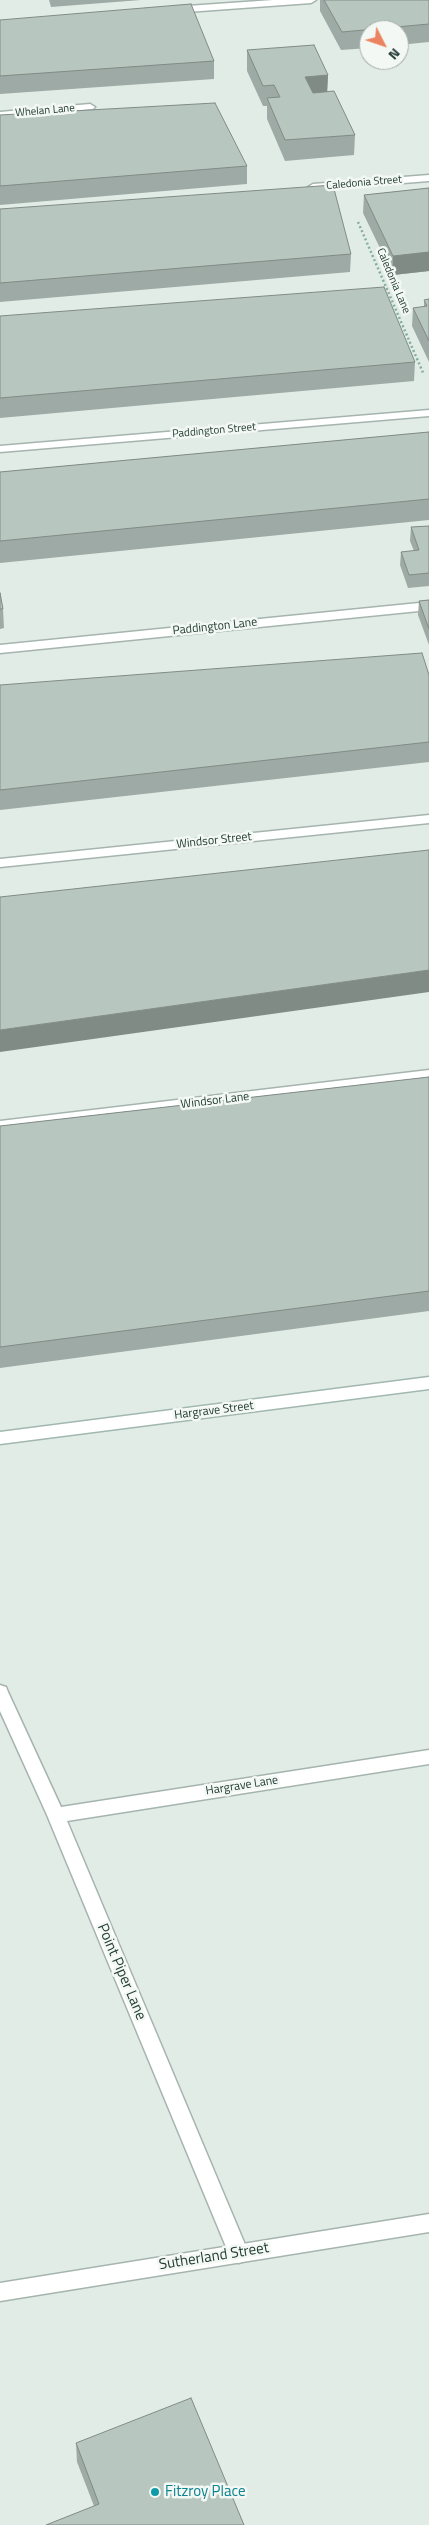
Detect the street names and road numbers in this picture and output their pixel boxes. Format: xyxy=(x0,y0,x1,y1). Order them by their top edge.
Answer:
street label: Whelan Lane xyxy=(15,102,75,120)
street label: Caledonia Street xyxy=(326,173,402,193)
street label: Caledonia Lane xyxy=(373,246,413,316)
street label: Paddington Street xyxy=(172,421,256,441)
street label: Paddington Lane xyxy=(172,615,258,639)
street label: Windsor Street xyxy=(176,830,252,852)
street label: Windsor Lane xyxy=(180,1090,250,1112)
street label: Hargrave Street xyxy=(174,1399,254,1423)
street label: Hargrave Lane xyxy=(205,1773,279,1799)
street label: Point Piper Lane xyxy=(93,1921,149,2023)
street label: Sutherland Street xyxy=(158,2239,270,2275)

